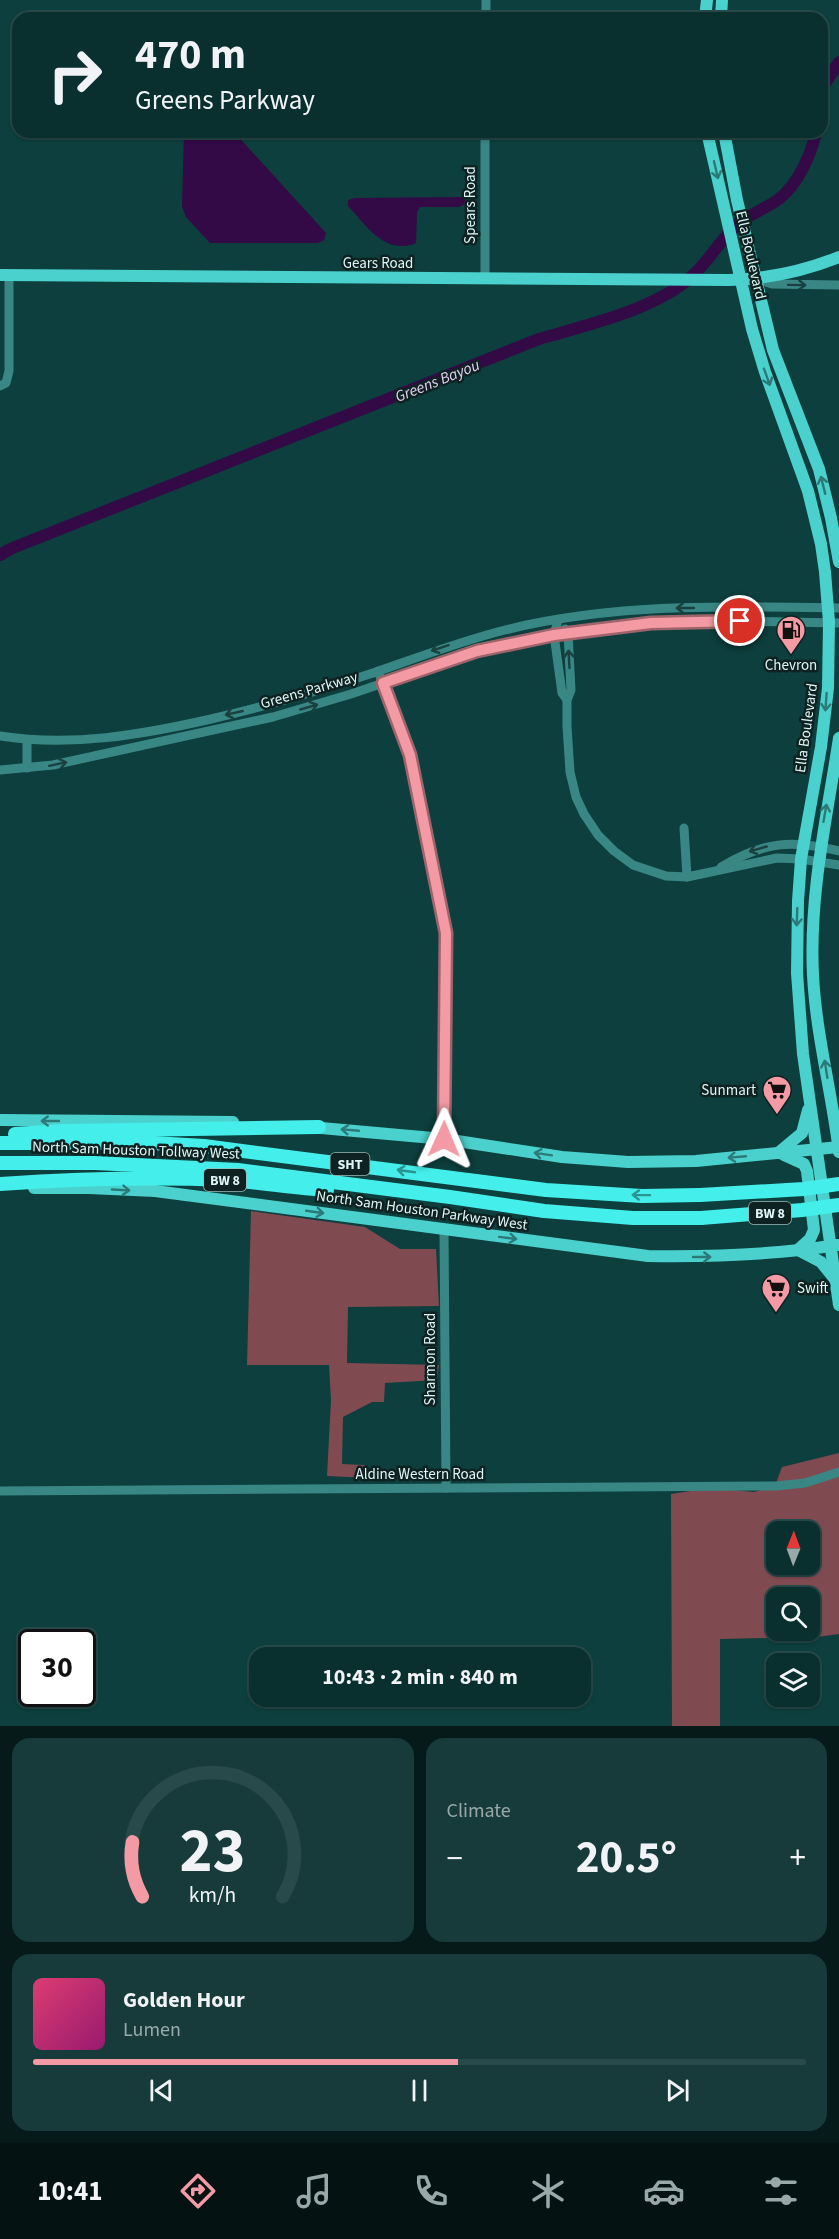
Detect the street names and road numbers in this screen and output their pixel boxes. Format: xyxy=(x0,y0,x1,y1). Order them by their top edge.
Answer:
street label: Spears Road xyxy=(460,166,481,244)
street label: Ella Boulevard xyxy=(730,209,771,301)
street label: Gears Road xyxy=(343,253,413,274)
street label: Greens Parkway xyxy=(258,667,360,714)
street label: Ella Boulevard xyxy=(790,682,823,774)
street label: North Sam Houston Tollway West xyxy=(32,1136,240,1165)
road number: SHT xyxy=(330,1153,370,1175)
road number: BW 8 xyxy=(204,1169,246,1191)
street label: North Sam Houston Parkway West xyxy=(315,1185,529,1236)
road number: BW 8 xyxy=(749,1202,791,1224)
street label: Sharmon Road xyxy=(420,1313,441,1405)
street label: Aldine Western Road xyxy=(356,1464,484,1485)

